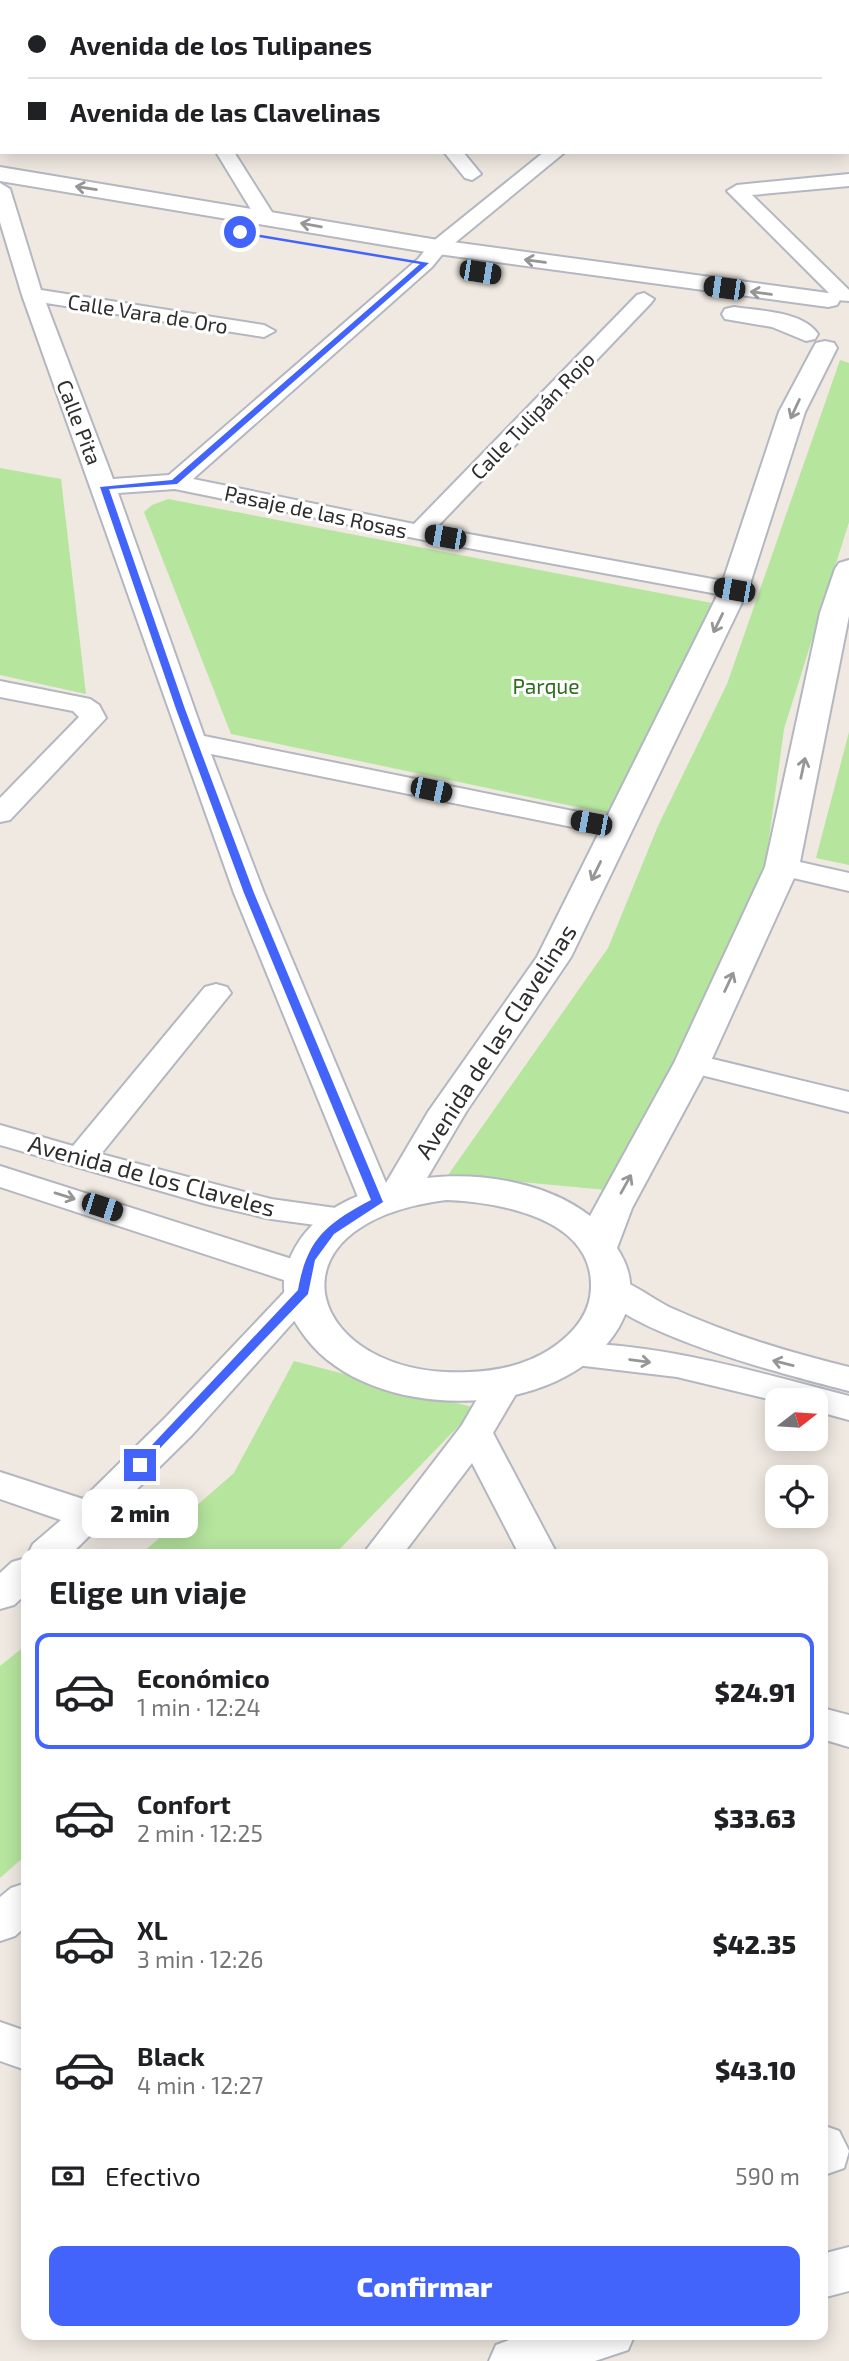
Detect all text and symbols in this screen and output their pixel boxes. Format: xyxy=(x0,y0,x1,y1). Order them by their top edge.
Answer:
text: Avenida de los Tulipanes xyxy=(70,29,372,60)
text: Avenida de las Clavelinas xyxy=(70,96,381,127)
one-way arrow xyxy=(75,181,98,194)
route start xyxy=(224,216,256,248)
one-way arrow xyxy=(300,218,323,231)
one-way arrow xyxy=(525,254,547,267)
car xyxy=(458,258,503,286)
car xyxy=(702,275,747,301)
one-way arrow xyxy=(750,286,772,299)
street label: Calle Vara de Oro xyxy=(66,288,230,338)
street label: Calle Tulipán Rojo xyxy=(465,346,600,485)
street label: Calle Pita xyxy=(52,376,108,468)
one-way arrow xyxy=(788,398,801,419)
street label: Pasaje de las Rosas xyxy=(222,479,410,544)
car xyxy=(423,523,468,551)
car xyxy=(712,576,757,604)
one-way arrow xyxy=(710,612,724,633)
park label: Parque xyxy=(512,673,580,698)
one-way arrow xyxy=(796,757,810,780)
car xyxy=(409,775,454,805)
car xyxy=(569,809,614,837)
one-way arrow xyxy=(589,860,603,881)
street label: Avenida de las Clavelinas xyxy=(408,918,582,1164)
one-way arrow xyxy=(723,972,737,993)
street label: Avenida de los Claveles xyxy=(26,1128,278,1222)
one-way arrow xyxy=(619,1175,633,1195)
one-way arrow xyxy=(54,1190,76,1203)
car xyxy=(79,1191,126,1223)
one-way arrow xyxy=(628,1355,651,1368)
one-way arrow xyxy=(772,1356,795,1369)
north arrow xyxy=(765,1388,828,1451)
map controls xyxy=(765,1388,828,1528)
route end xyxy=(124,1449,156,1481)
button: locate xyxy=(765,1465,828,1528)
callout: 2 min xyxy=(82,1490,198,1538)
text: 2 min xyxy=(110,1499,170,1527)
text: Elige un viaje xyxy=(49,1572,247,1610)
icon: car xyxy=(53,1660,116,1723)
text: Económico xyxy=(137,1662,270,1693)
text: $24.91 xyxy=(715,1676,796,1707)
text: 1 min · 12:24 xyxy=(137,1693,261,1721)
icon: car xyxy=(53,1786,116,1849)
text: Confort xyxy=(137,1788,231,1819)
text: $33.63 xyxy=(714,1802,796,1833)
text: 2 min · 12:25 xyxy=(137,1819,263,1847)
icon: car xyxy=(53,1912,116,1975)
text: XL xyxy=(137,1914,168,1945)
text: $42.35 xyxy=(712,1928,796,1959)
text: 3 min · 12:26 xyxy=(137,1945,263,1973)
icon: car xyxy=(53,2038,116,2101)
text: Black xyxy=(137,2040,205,2071)
text: $43.10 xyxy=(715,2054,796,2085)
text: 4 min · 12:27 xyxy=(137,2071,263,2099)
icon: cash xyxy=(49,2157,87,2195)
text: Efectivo xyxy=(105,2160,201,2191)
text: 590 m xyxy=(735,2162,800,2190)
button: Confirmar xyxy=(49,2246,800,2326)

